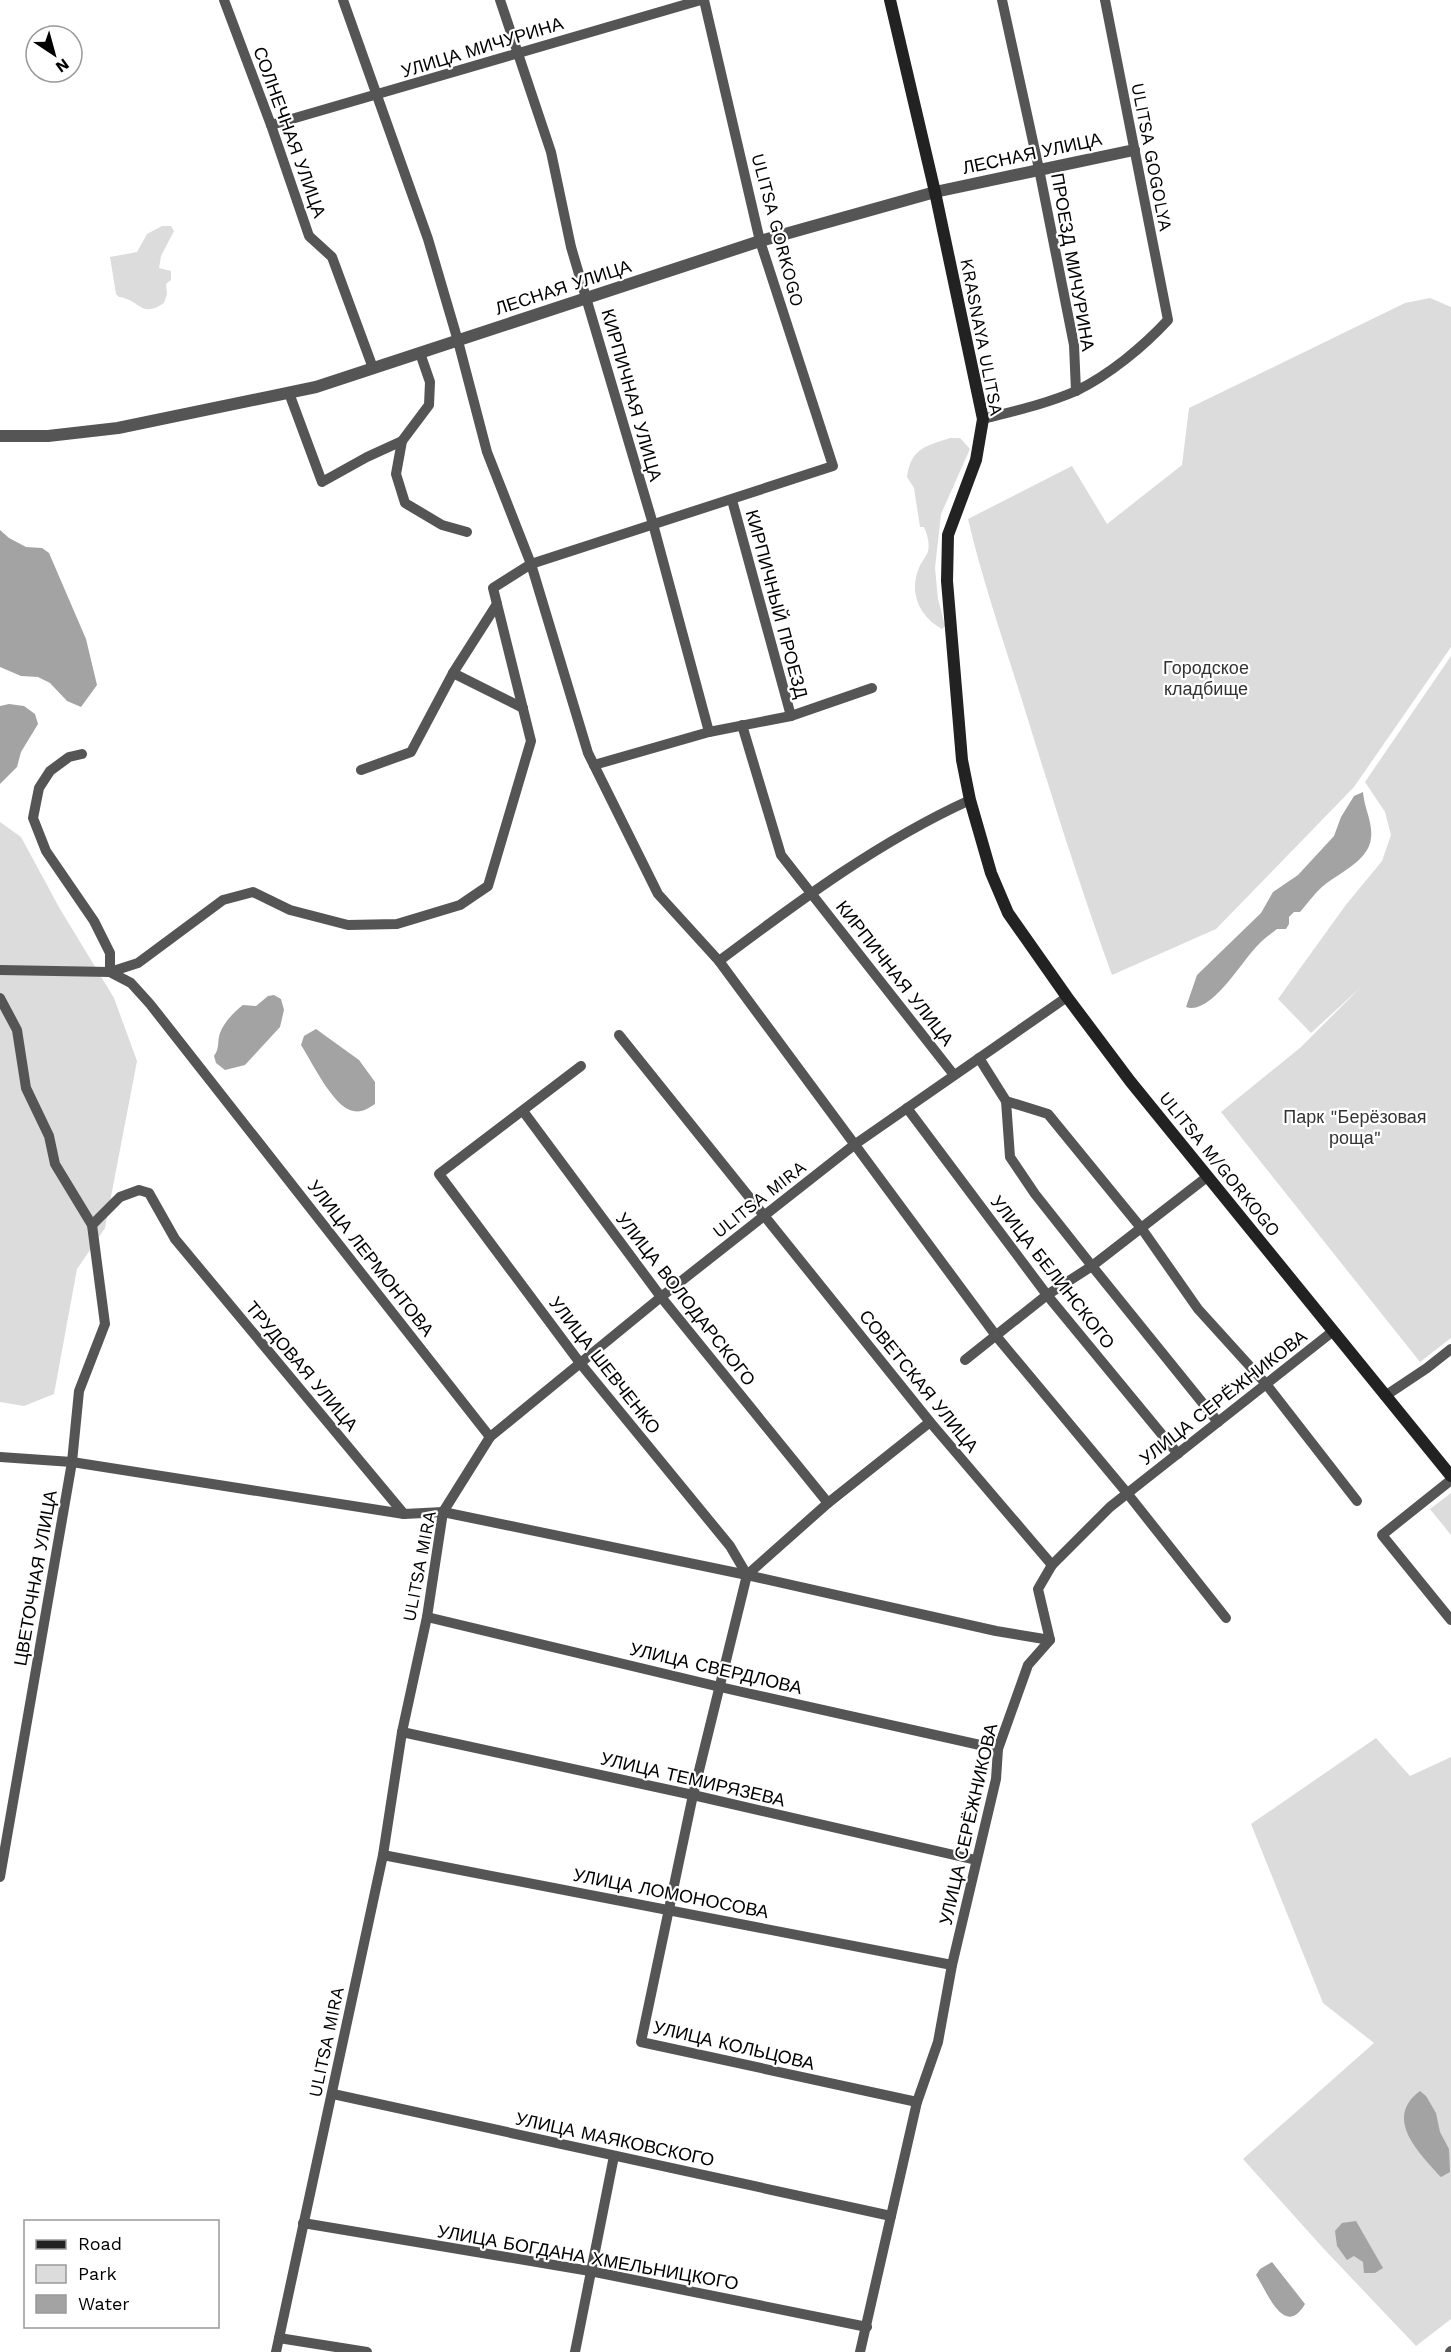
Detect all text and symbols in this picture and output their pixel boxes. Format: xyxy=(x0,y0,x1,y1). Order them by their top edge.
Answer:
street label: УЛИЦА МИЧУРИНА xyxy=(398,12,566,82)
north arrow xyxy=(24,24,84,84)
street label: СОЛНЕЧНАЯ УЛИЦА xyxy=(249,44,331,220)
text: N xyxy=(52,55,73,77)
street label: ULITSA GOGOLYA xyxy=(1127,81,1177,233)
street label: ЛЕСНАЯ УЛИЦА xyxy=(960,128,1104,178)
street label: ULITSA GORKOGO xyxy=(747,151,809,309)
street label: ПРОЕЗД МИЧУРИНА xyxy=(1047,171,1099,353)
street label: ЛЕСНАЯ УЛИЦА xyxy=(492,255,634,319)
street label: KRASNAYA ULITSA xyxy=(956,257,1008,418)
street label: КИРПИЧНАЯ УЛИЦА xyxy=(597,306,667,484)
street label: КИРПИЧНЫЙ ПРОЕЗД xyxy=(742,507,812,701)
park label: Городское кладбище xyxy=(1163,657,1249,699)
street label: КИРПИЧНАЯ УЛИЦА xyxy=(832,896,958,1050)
street label: ULITSA M/GORKOGO xyxy=(1155,1087,1285,1241)
park label: Парк "Берёзовая роща" xyxy=(1283,1106,1427,1148)
street label: ULITSA MIRA xyxy=(708,1156,810,1242)
street label: УЛИЦА ЛЕРМОНТОВА xyxy=(304,1176,438,1340)
street label: УЛИЦА БЕЛИНСКОГО xyxy=(987,1191,1119,1353)
street label: УЛИЦА ВОЛОДАРСКОГО xyxy=(612,1208,760,1390)
street label: УЛИЦА ШЕВЧЕНКО xyxy=(545,1292,665,1438)
street label: ТРУДОВАЯ УЛИЦА xyxy=(242,1297,362,1435)
street label: СОВЕТСКАЯ УЛИЦА xyxy=(855,1306,983,1456)
street label: УЛИЦА СЕРЁЖНИКОВА xyxy=(1135,1325,1311,1469)
street label: ЦВЕТОЧНАЯ УЛИЦА xyxy=(9,1488,61,1668)
street label: ULITSA MIRA xyxy=(398,1509,440,1623)
street label: УЛИЦА СВЕРДЛОВА xyxy=(628,1638,804,1698)
street label: УЛИЦА СЕРЁЖНИКОВА xyxy=(935,1721,1001,1927)
street label: УЛИЦА ТЕМИРЯЗЕВА xyxy=(599,1748,787,1810)
street label: УЛИЦА ЛОМОНОСОВА xyxy=(571,1864,771,1922)
street label: ULITSA MIRA xyxy=(304,1985,348,2099)
street label: УЛИЦА КОЛЬЦОВА xyxy=(651,2016,817,2074)
street label: УЛИЦА МАЯКОВСКОГО xyxy=(514,2108,716,2170)
legend xyxy=(24,2220,219,2328)
street label: УЛИЦА БОГДАНА ХМЕЛЬНИЦКОГО xyxy=(436,2220,740,2294)
text: Road xyxy=(78,2233,122,2254)
text: Park xyxy=(78,2263,117,2284)
text: Water xyxy=(78,2293,130,2314)

